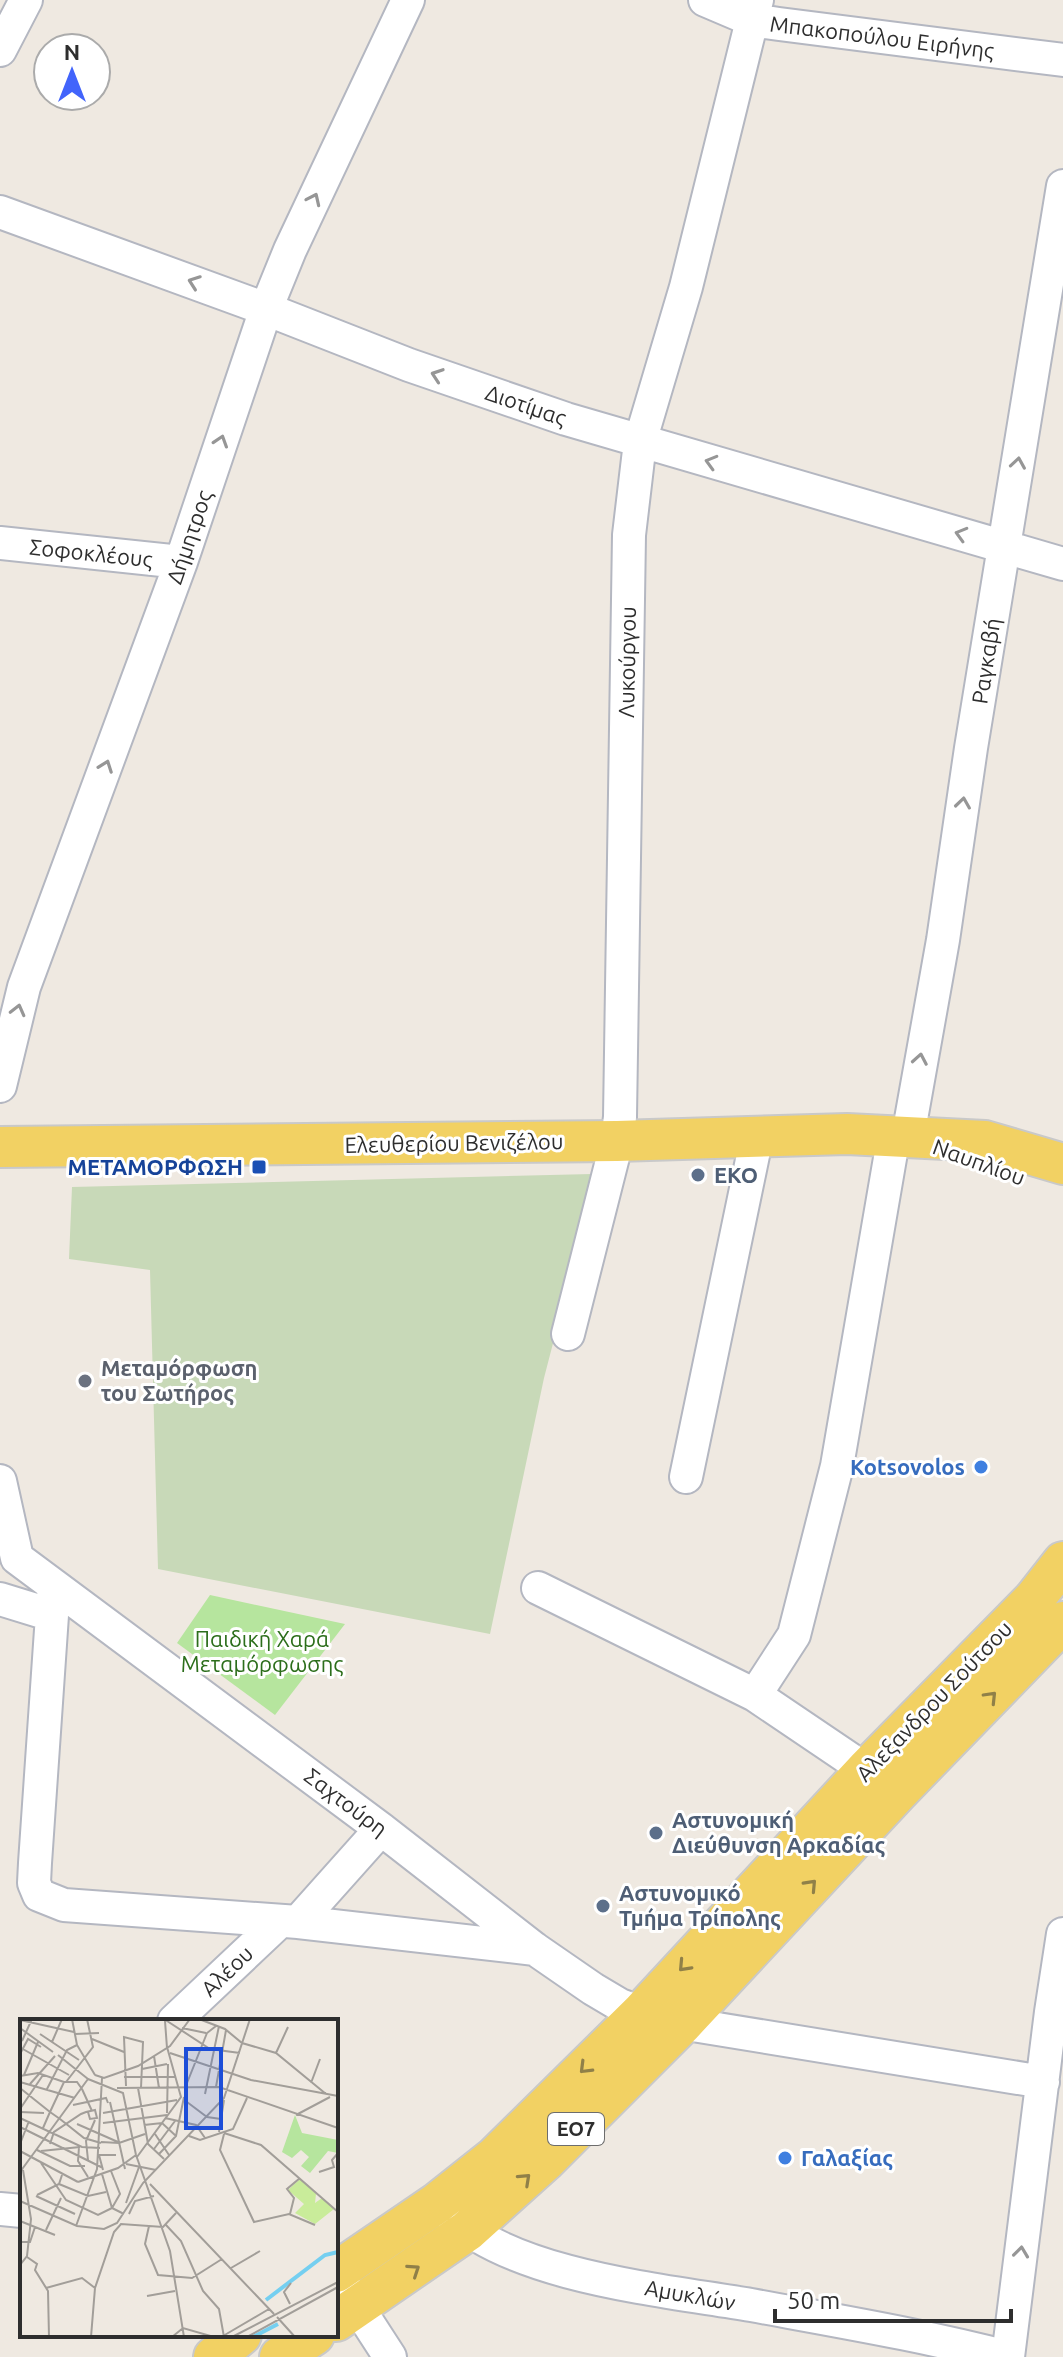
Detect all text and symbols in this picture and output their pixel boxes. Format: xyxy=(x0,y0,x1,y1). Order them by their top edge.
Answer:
street label: Μπακοπούλου Ειρήνης xyxy=(768,10,996,64)
north arrow xyxy=(32,32,112,112)
text: N xyxy=(64,39,80,64)
one-way arrow xyxy=(304,192,320,207)
one-way arrow xyxy=(188,276,202,292)
one-way arrow xyxy=(431,368,445,384)
street label: Διοτίμας xyxy=(482,379,570,431)
one-way arrow xyxy=(212,435,228,449)
one-way arrow xyxy=(705,455,719,472)
one-way arrow xyxy=(1009,456,1026,470)
street label: Δήμητρος xyxy=(161,487,217,587)
one-way arrow xyxy=(955,527,969,543)
street label: Σοφοκλέους xyxy=(28,534,154,572)
street label: Λυκούργου xyxy=(613,606,640,718)
street label: Ραγκαβή xyxy=(966,616,1005,706)
one-way arrow xyxy=(96,759,113,773)
one-way arrow xyxy=(954,796,971,809)
one-way arrow xyxy=(9,1004,26,1018)
one-way arrow xyxy=(911,1052,928,1066)
street label: Ελευθερίου Βενιζέλου xyxy=(344,1128,564,1158)
street label: Ναυπλίου xyxy=(930,1133,1029,1190)
place label: ΜΕΤΑΜΟΡΦΩΣΗ xyxy=(68,1154,243,1179)
marker: ΜΕΤΑΜΟΡΦΩΣΗ xyxy=(250,1158,268,1176)
place label: EKO xyxy=(714,1162,758,1187)
marker: EKO xyxy=(689,1166,707,1184)
place label: Μεταμόρφωση του Σωτήρος xyxy=(101,1355,257,1406)
marker: Μεταμόρφωση του Σωτήρος xyxy=(76,1372,94,1390)
place label: Kotsovolos xyxy=(850,1454,965,1479)
marker: Kotsovolos xyxy=(972,1458,990,1476)
street label: Αλεξανδρου Σούτσου xyxy=(851,1615,1018,1787)
park label: Παιδική Χαρά Μεταμόρφωσης xyxy=(181,1626,343,1677)
one-way arrow xyxy=(982,1692,996,1706)
street label: Σαχτούρη xyxy=(300,1762,393,1841)
place label: Αστυνομική Διεύθυνση Αρκαδίας xyxy=(672,1807,885,1858)
marker: Αστυνομική Διεύθυνση Αρκαδίας xyxy=(647,1824,665,1842)
place label: Αστυνομικό Τμήμα Τρίπολης xyxy=(619,1880,781,1931)
one-way arrow xyxy=(802,1880,817,1894)
marker: Αστυνομικό Τμήμα Τρίπολης xyxy=(594,1897,612,1915)
street label: Αλέου xyxy=(196,1940,258,2001)
one-way arrow xyxy=(680,1957,694,1972)
inset map xyxy=(20,2019,338,2337)
one-way arrow xyxy=(580,2059,594,2073)
road number: ΕΟ7 xyxy=(548,2113,604,2145)
place label: Γαλαξίας xyxy=(801,2145,893,2171)
marker: Γαλαξίας xyxy=(776,2149,794,2167)
one-way arrow xyxy=(516,2174,531,2188)
one-way arrow xyxy=(1012,2245,1029,2259)
one-way arrow xyxy=(405,2264,419,2279)
scale bar xyxy=(775,2273,1011,2323)
street label: Αμυκλών xyxy=(643,2274,738,2315)
text: 50 m xyxy=(787,2287,840,2314)

